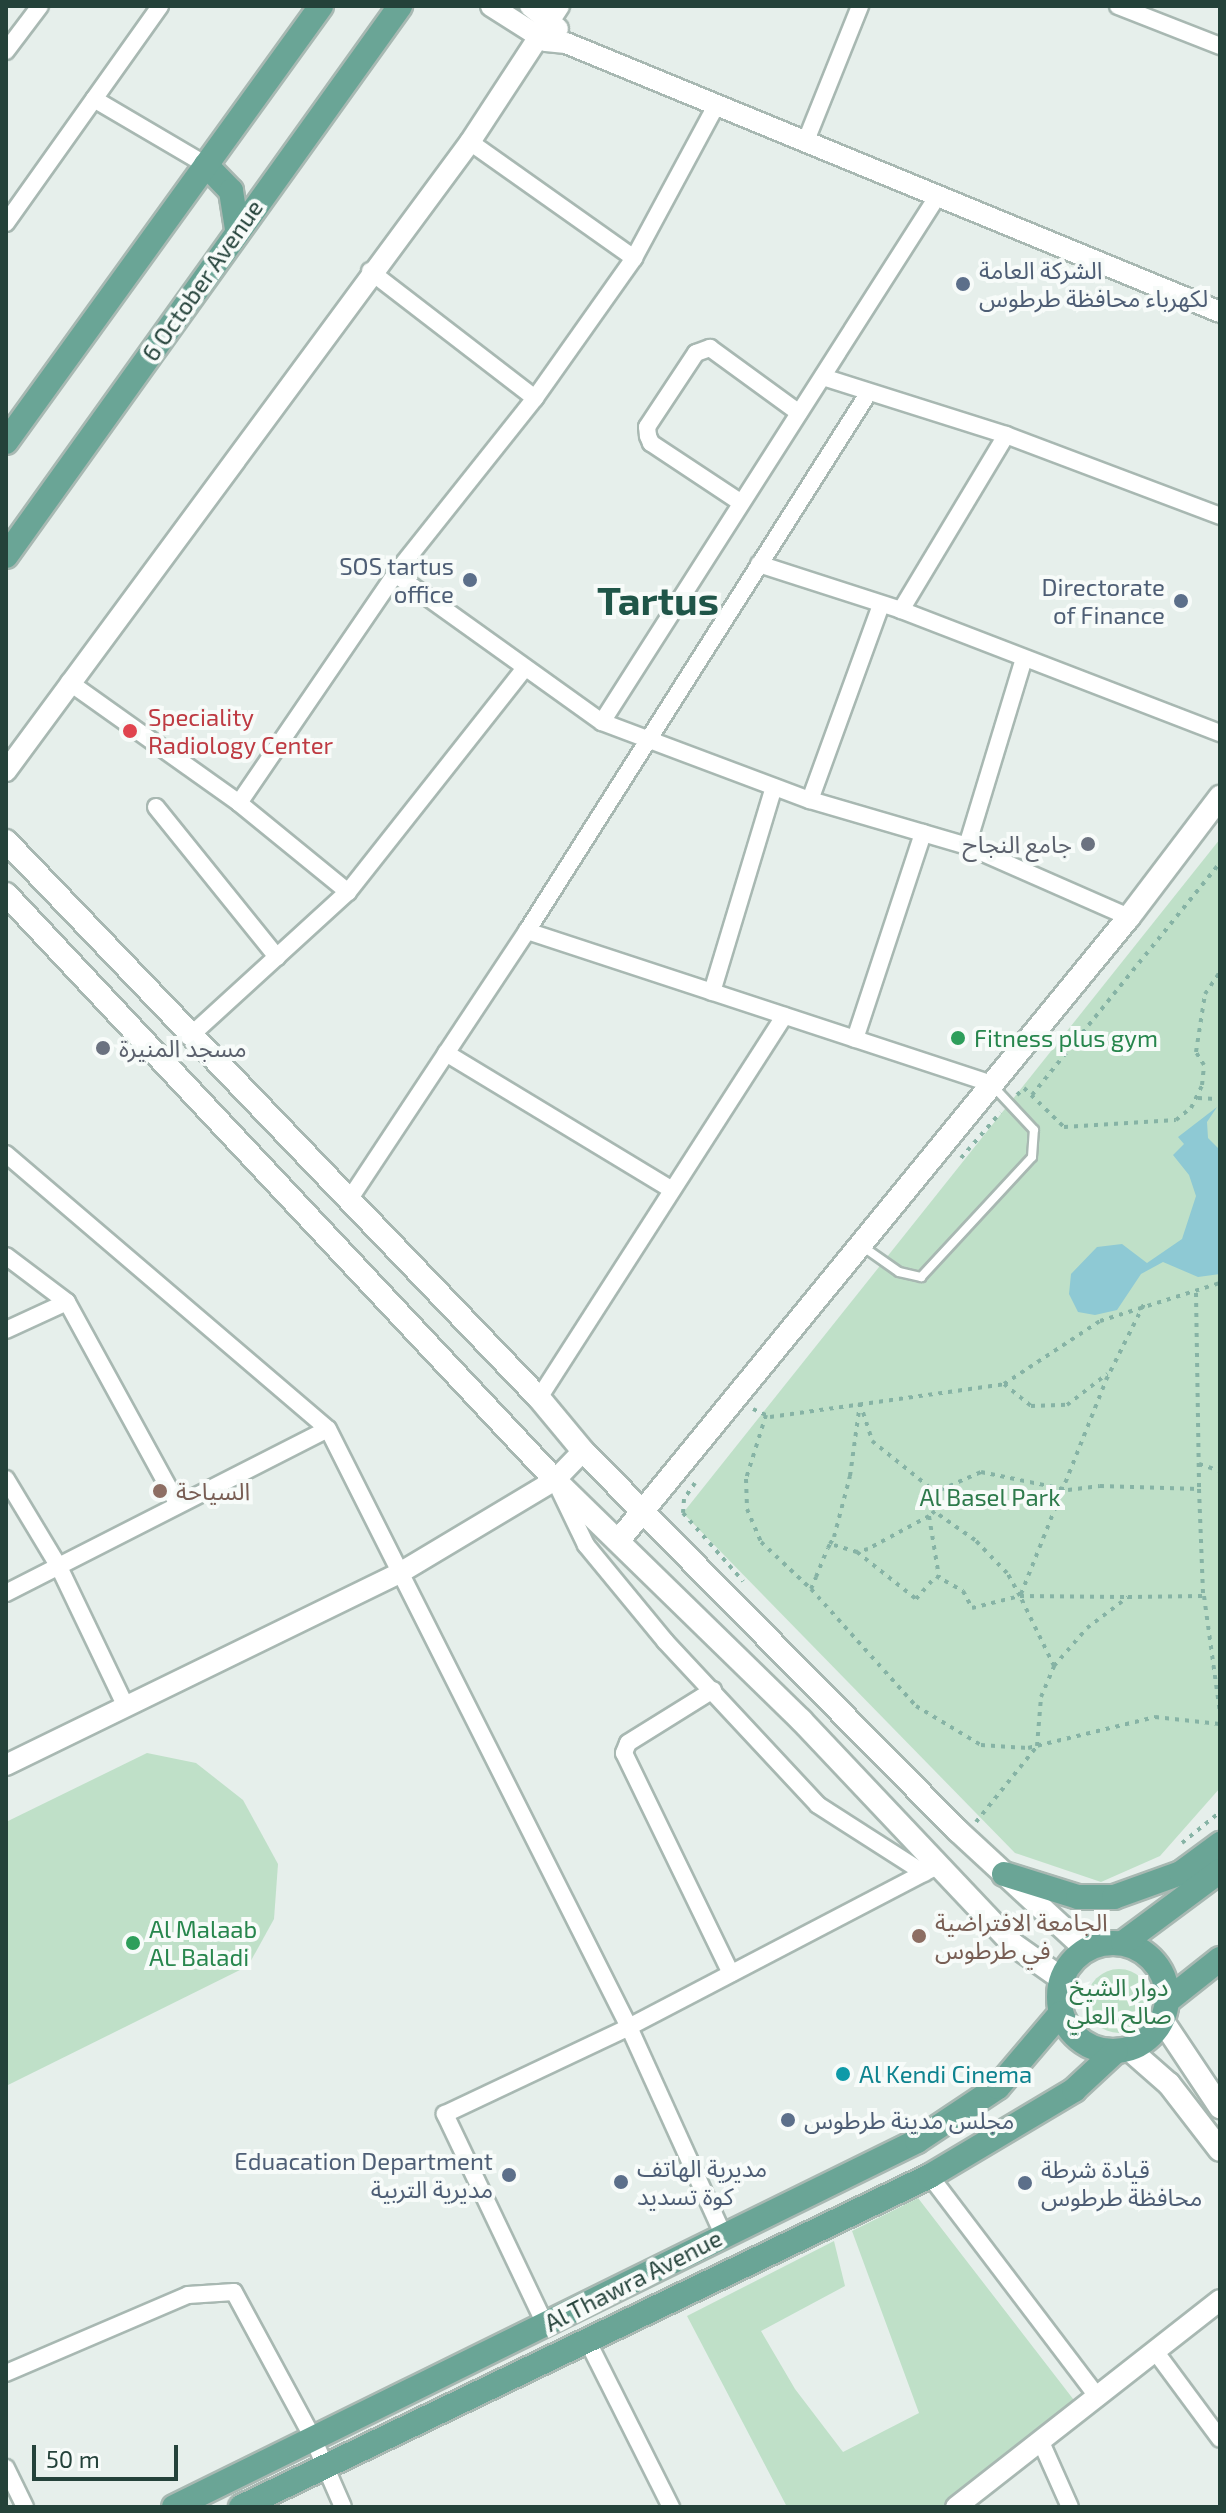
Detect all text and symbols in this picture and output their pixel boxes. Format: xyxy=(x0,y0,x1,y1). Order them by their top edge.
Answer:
street label: 6 October Avenue xyxy=(135,193,269,367)
place label: الشركة العامة لكهرباء محافظة طرطوس xyxy=(979,256,1208,312)
marker: الشركة العامة لكهرباء محافظة طرطوس xyxy=(954,275,972,293)
place label: SOS tartus office xyxy=(339,552,454,608)
marker: SOS tartus office xyxy=(461,571,479,589)
place label: Directorate of Finance xyxy=(1042,573,1165,629)
district label: Tartus xyxy=(597,575,719,623)
marker: Directorate of Finance xyxy=(1172,592,1190,610)
place label: Speciality Radiology Center xyxy=(148,703,334,759)
marker: Speciality Radiology Center xyxy=(119,720,141,742)
place label: جامع النجاح xyxy=(962,830,1072,858)
marker: جامع النجاح xyxy=(1079,835,1097,853)
place label: Fitness plus gym xyxy=(974,1024,1158,1052)
marker: Fitness plus gym xyxy=(949,1029,967,1047)
place label: مسجد المنيرة xyxy=(119,1034,247,1062)
marker: مسجد المنيرة xyxy=(94,1039,112,1057)
place label: السياحة xyxy=(176,1477,250,1505)
marker: السياحة xyxy=(151,1482,169,1500)
park label: Al Basel Park xyxy=(919,1483,1061,1511)
place label: الجامعة الافتراضية في طرطوس xyxy=(935,1908,1108,1964)
place label: Al Malaab AL Baladi xyxy=(149,1915,258,1971)
marker: الجامعة الافتراضية في طرطوس xyxy=(910,1927,928,1945)
marker: Al Malaab AL Baladi xyxy=(124,1934,142,1952)
park label: دوار الشيخ صالح العلي xyxy=(1066,1973,1172,2029)
place label: Al Kendi Cinema xyxy=(859,2060,1033,2088)
marker: Al Kendi Cinema xyxy=(834,2065,852,2083)
place label: مجلس مدينة طرطوس xyxy=(804,2106,1014,2134)
marker: مجلس مدينة طرطوس xyxy=(779,2111,797,2129)
place label: Eduacation Department مديرية التربية xyxy=(234,2147,493,2203)
place label: مديرية الهاتف كوة تسديد xyxy=(637,2154,767,2210)
place label: قيادة شرطة محافظة طرطوس xyxy=(1041,2155,1202,2211)
marker: Eduacation Department مديرية التربية xyxy=(500,2166,518,2184)
marker: مديرية الهاتف كوة تسديد xyxy=(612,2173,630,2191)
marker: قيادة شرطة محافظة طرطوس xyxy=(1016,2174,1034,2192)
street label: Al Thawra Avenue xyxy=(539,2222,727,2338)
scale bar xyxy=(36,2429,182,2479)
text: 50 m xyxy=(46,2444,100,2473)

